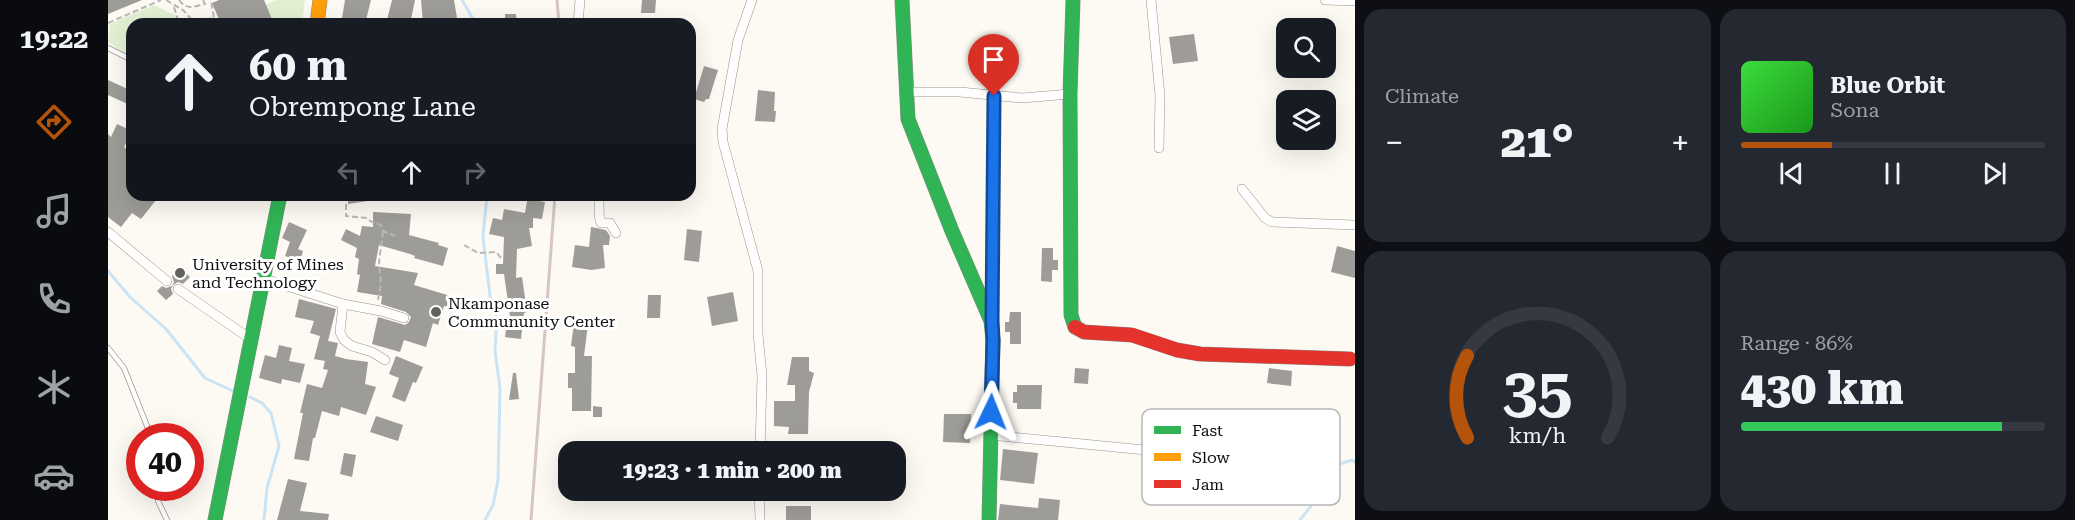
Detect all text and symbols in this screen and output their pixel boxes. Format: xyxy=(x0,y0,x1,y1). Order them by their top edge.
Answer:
map controls xyxy=(1276,18,1336,150)
button: search xyxy=(1276,18,1336,78)
text: 19:22 xyxy=(20,23,88,55)
pin xyxy=(968,34,1019,96)
text: 60 m xyxy=(249,41,347,90)
icon: ahead xyxy=(150,42,228,120)
icon: arrive xyxy=(977,43,1010,76)
text: Blue Orbit xyxy=(1831,73,1945,98)
text: Climate xyxy=(1385,84,1459,108)
button: layers xyxy=(1276,90,1336,150)
text: Obrempong Lane xyxy=(249,91,476,123)
text: Sona xyxy=(1831,98,1879,122)
icon: directions xyxy=(33,101,75,143)
text: 21° xyxy=(1501,115,1574,168)
text: − xyxy=(1385,123,1403,162)
text: + xyxy=(1671,123,1690,162)
icon: left xyxy=(332,156,365,189)
icon: ahead xyxy=(395,156,428,189)
icon: right xyxy=(458,156,491,189)
icon: previous xyxy=(1775,157,1808,190)
icon: pause xyxy=(1876,157,1909,190)
icon: next xyxy=(1978,157,2011,190)
icon: music xyxy=(33,190,75,232)
place label: University of Mines and Technology xyxy=(192,255,344,292)
marker: University of Mines and Technology xyxy=(173,266,187,280)
icon: phone xyxy=(33,278,75,320)
place label: Nkamponase Commununity Center xyxy=(448,294,616,331)
marker: Nkamponase Commununity Center xyxy=(429,305,443,319)
text: Range · 86% xyxy=(1741,331,1853,355)
text: 35 xyxy=(1502,354,1572,427)
text: 430 km xyxy=(1741,362,1904,415)
icon: climate xyxy=(33,366,75,408)
position arrow xyxy=(959,380,1023,444)
legend xyxy=(1142,409,1340,505)
text: Fast xyxy=(1192,421,1223,440)
speed limit sign: 40 xyxy=(126,423,204,501)
text: km/h xyxy=(1509,423,1566,448)
text: Slow xyxy=(1192,448,1230,467)
icon: car xyxy=(33,455,75,497)
text: 19:23 · 1 min · 200 m xyxy=(622,458,842,483)
text: Jam xyxy=(1192,475,1224,494)

